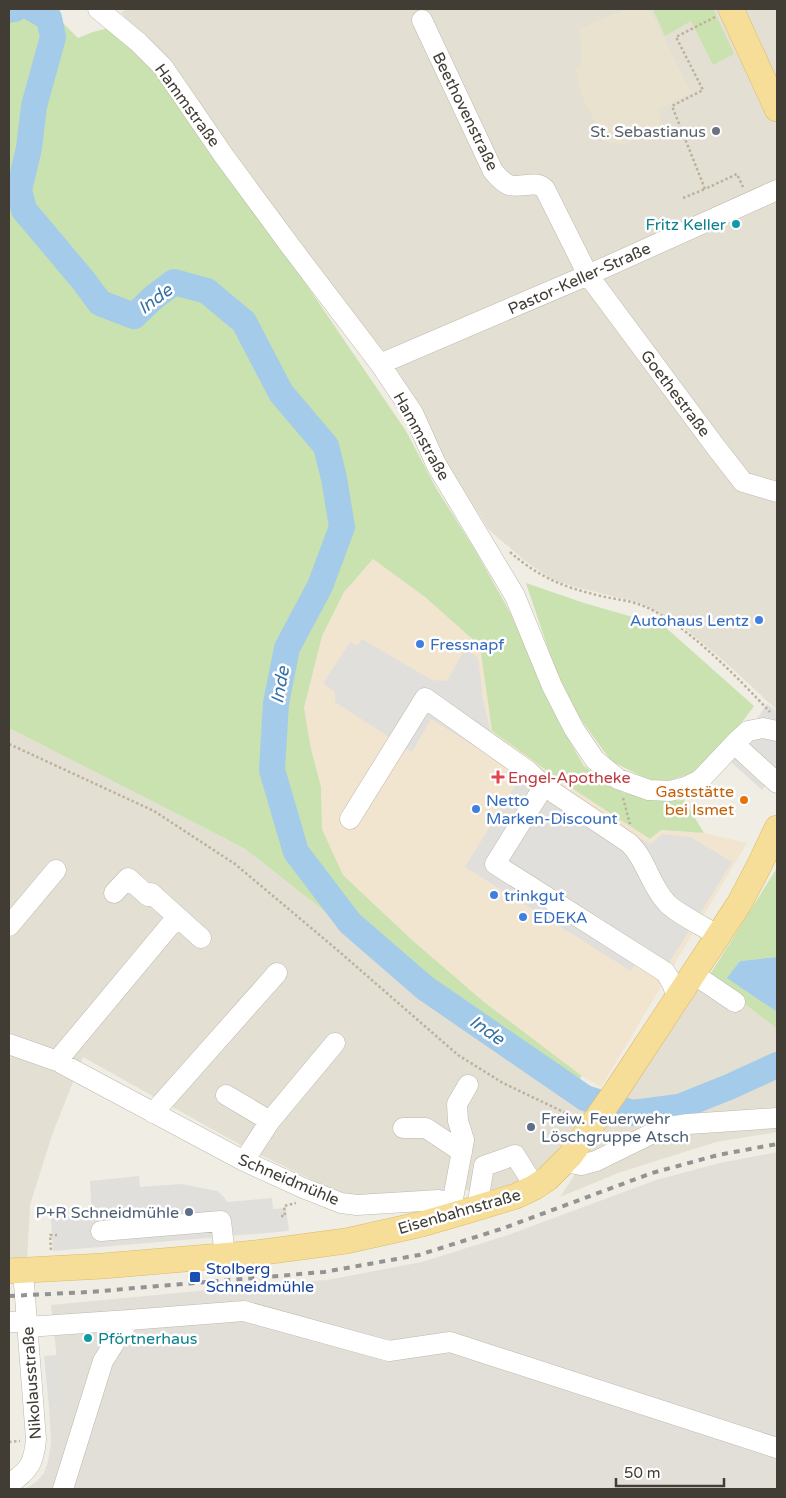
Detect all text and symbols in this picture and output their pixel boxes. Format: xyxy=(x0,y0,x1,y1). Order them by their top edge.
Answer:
street label: Beethovenstraße xyxy=(428,49,502,174)
street label: Hammstraße xyxy=(150,60,224,151)
place label: St. Sebastianus xyxy=(590,122,706,142)
marker: St. Sebastianus xyxy=(710,125,722,137)
place label: Fritz Keller xyxy=(645,215,727,235)
marker: Fritz Keller xyxy=(730,218,742,230)
street label: Pastor-Keller-Straße xyxy=(505,238,654,319)
water label: Inde xyxy=(133,278,177,319)
street label: Goethestraße xyxy=(636,346,714,441)
street label: Hammstraße xyxy=(389,389,454,484)
place label: Autohaus Lentz xyxy=(630,611,749,631)
marker: Autohaus Lentz xyxy=(753,614,765,626)
place label: Fressnapf xyxy=(430,635,505,655)
marker: Fressnapf xyxy=(414,638,426,650)
water label: Inde xyxy=(266,664,294,705)
place label: Engel-Apotheke xyxy=(508,768,630,788)
marker: Engel-Apotheke xyxy=(492,771,504,783)
place label: Gaststätte bei Ismet xyxy=(655,782,734,820)
place label: Netto Marken-Discount xyxy=(486,791,618,829)
marker: Gaststätte bei Ismet xyxy=(738,794,750,806)
marker: Netto Marken-Discount xyxy=(470,803,482,815)
place label: trinkgut xyxy=(504,886,565,906)
marker: trinkgut xyxy=(488,889,500,901)
place label: EDEKA xyxy=(533,908,588,928)
marker: EDEKA xyxy=(517,911,529,923)
water label: Inde xyxy=(465,1010,509,1050)
place label: Freiw. Feuerwehr Löschgruppe Atsch xyxy=(541,1109,689,1147)
marker: Freiw. Feuerwehr Löschgruppe Atsch xyxy=(525,1121,537,1133)
street label: Schneidmühle xyxy=(235,1150,342,1210)
street label: Eisenbahnstraße xyxy=(396,1185,523,1239)
place label: P+R Schneidmühle xyxy=(36,1203,179,1223)
marker: P+R Schneidmühle xyxy=(183,1206,195,1218)
place label: Stolberg Schneidmühle xyxy=(206,1259,314,1297)
marker: Stolberg Schneidmühle xyxy=(188,1270,202,1284)
street label: Nikolausstraße xyxy=(18,1326,46,1440)
place label: Pförtnerhaus xyxy=(98,1329,197,1349)
marker: Pförtnerhaus xyxy=(82,1332,94,1344)
scale bar xyxy=(616,1456,724,1488)
text: 50 m xyxy=(624,1464,661,1482)

